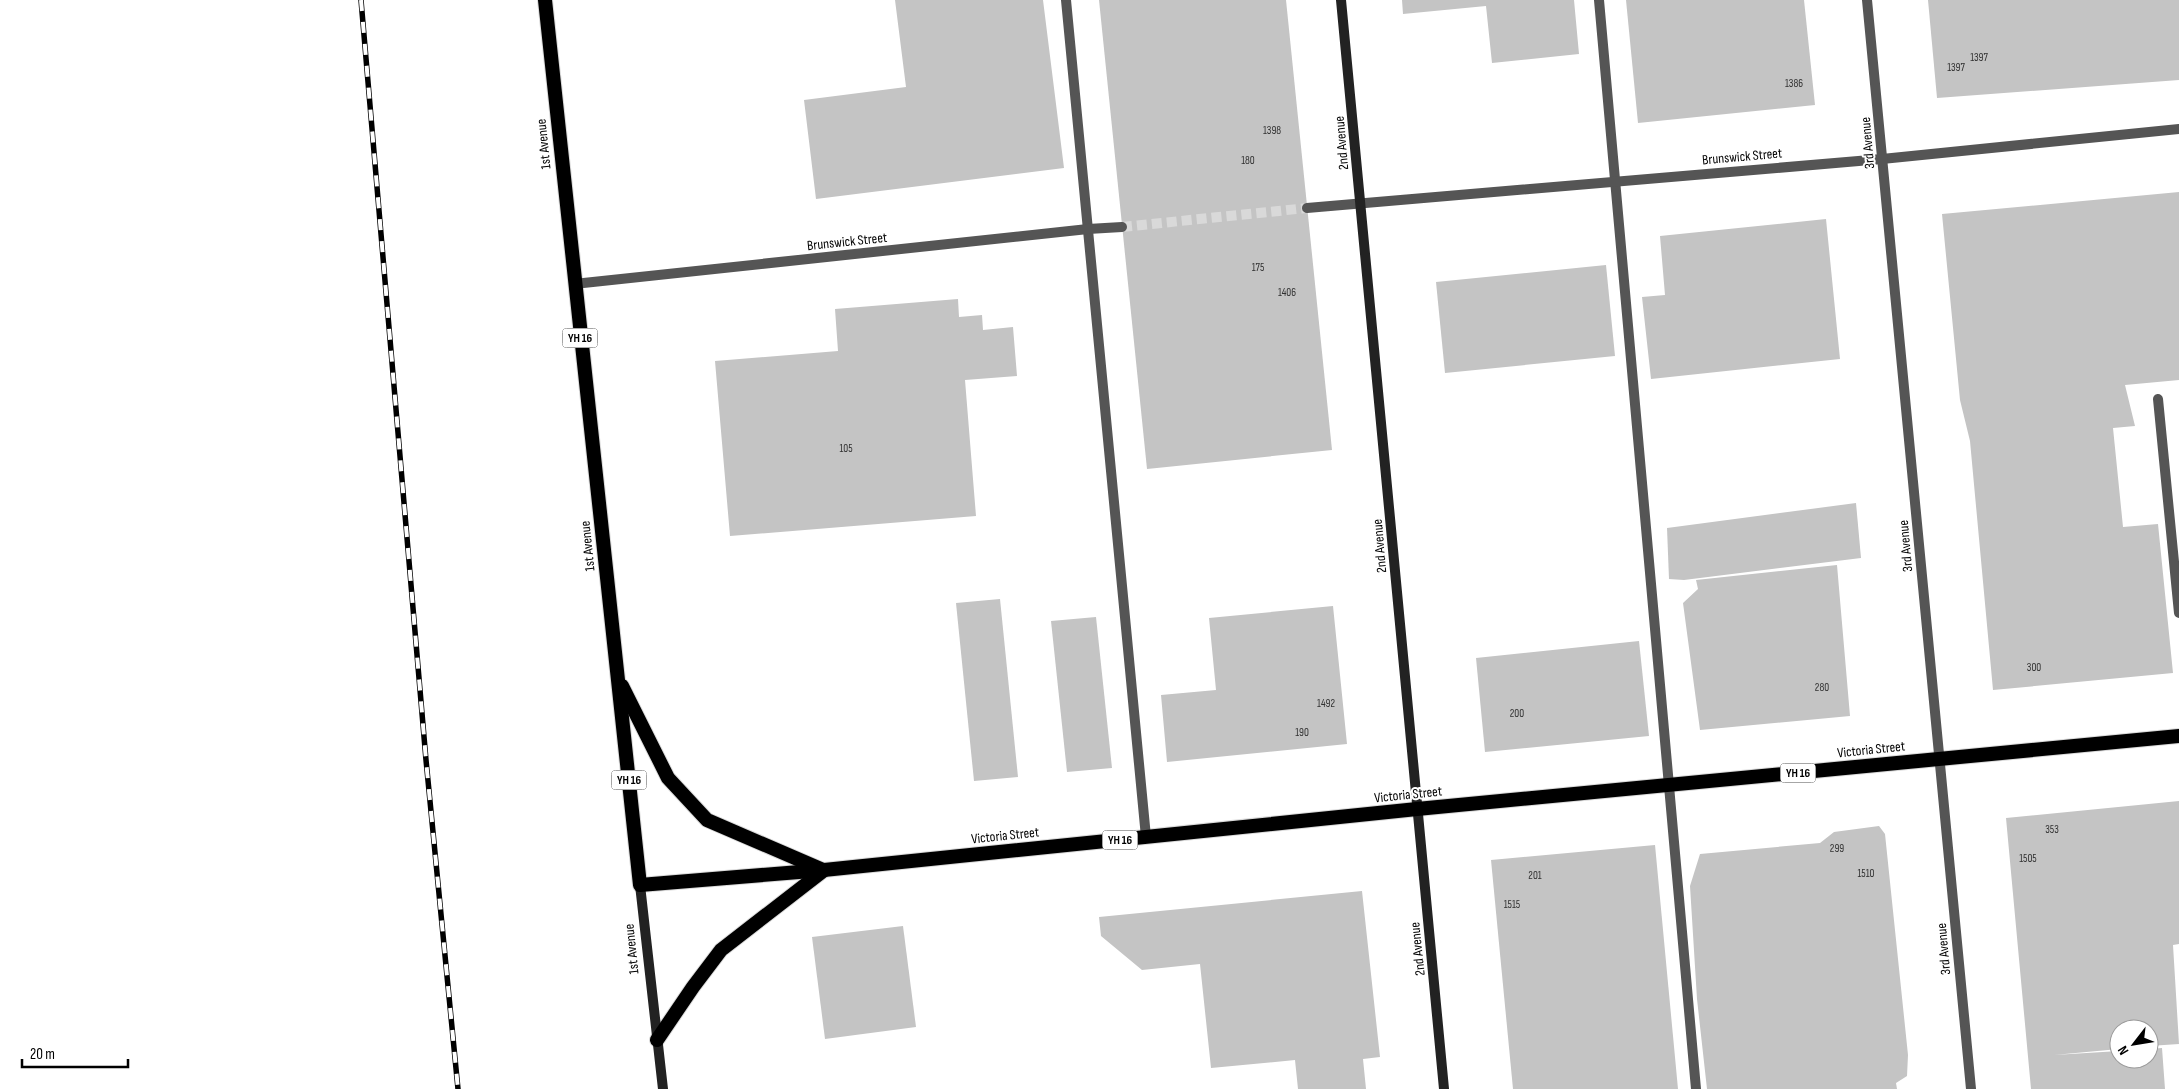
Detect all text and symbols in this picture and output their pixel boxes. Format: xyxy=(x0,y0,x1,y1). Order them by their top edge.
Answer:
house number: 1397 xyxy=(1970,51,1988,64)
house number: 1397 xyxy=(1947,61,1965,74)
house number: 1386 xyxy=(1785,77,1803,90)
street label: 2nd Avenue xyxy=(1331,115,1352,171)
street label: 3rd Avenue xyxy=(1857,116,1878,170)
street label: 1st Avenue xyxy=(532,118,555,170)
house number: 1398 xyxy=(1263,124,1281,137)
street label: Brunswick Street xyxy=(1701,145,1783,168)
house number: 180 xyxy=(1241,154,1255,167)
street label: Brunswick Street xyxy=(806,229,888,254)
house number: 175 xyxy=(1252,261,1264,274)
house number: 1406 xyxy=(1278,286,1296,299)
road number: YH 16 xyxy=(562,328,598,348)
house number: 105 xyxy=(839,442,853,455)
street label: 2nd Avenue xyxy=(1369,518,1390,574)
street label: 3rd Avenue xyxy=(1895,519,1916,573)
street label: 1st Avenue xyxy=(576,520,599,572)
house number: 300 xyxy=(2027,661,2041,674)
house number: 280 xyxy=(1815,681,1829,694)
house number: 1492 xyxy=(1317,697,1335,710)
house number: 200 xyxy=(1510,707,1524,720)
house number: 190 xyxy=(1295,726,1309,739)
street label: Victoria Street xyxy=(1836,737,1906,762)
road number: YH 16 xyxy=(1780,764,1816,782)
road number: YH 16 xyxy=(612,770,646,790)
street label: Victoria Street xyxy=(1373,782,1443,807)
street label: Victoria Street xyxy=(970,823,1040,848)
house number: 353 xyxy=(2045,823,2059,836)
road number: YH 16 xyxy=(1102,830,1138,850)
house number: 299 xyxy=(1830,842,1844,855)
house number: 1505 xyxy=(2019,852,2037,865)
house number: 1510 xyxy=(1857,867,1875,880)
house number: 201 xyxy=(1528,869,1542,882)
house number: 1515 xyxy=(1504,898,1520,911)
street label: 2nd Avenue xyxy=(1406,921,1429,977)
street label: 3rd Avenue xyxy=(1933,922,1954,976)
street label: 1st Avenue xyxy=(620,923,643,975)
north arrow xyxy=(2109,1019,2159,1069)
scale bar xyxy=(22,1036,129,1068)
text: N xyxy=(2114,1043,2132,1058)
text: 20 m xyxy=(30,1045,55,1064)

